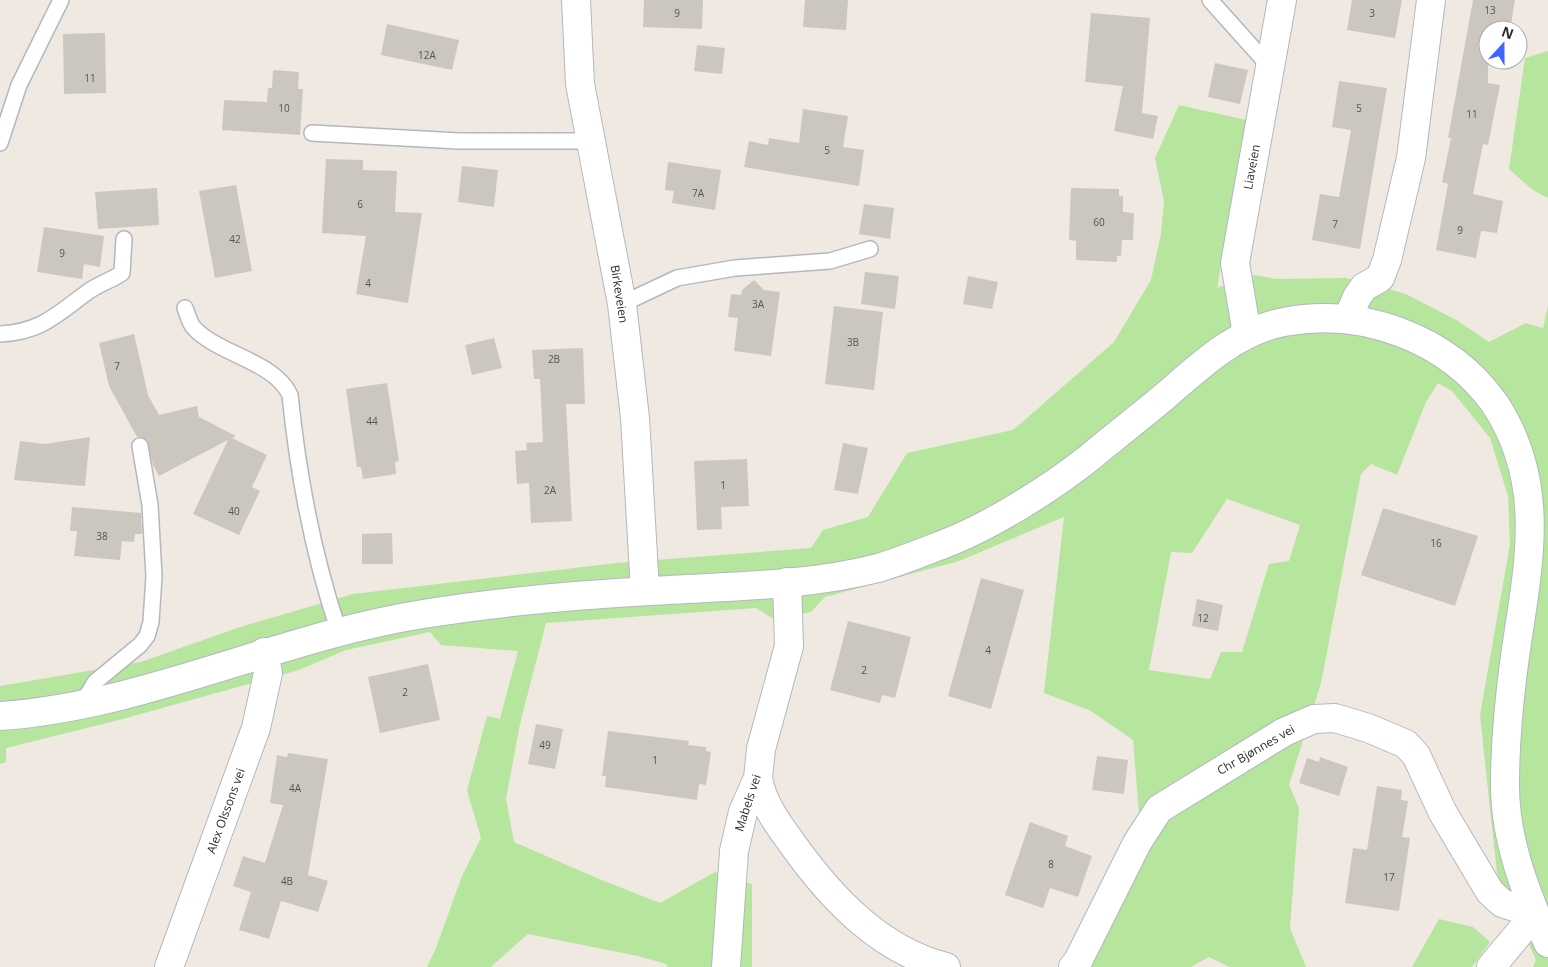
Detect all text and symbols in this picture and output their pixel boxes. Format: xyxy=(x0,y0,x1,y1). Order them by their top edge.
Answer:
house number: 13 xyxy=(1484,3,1496,17)
house number: 9 xyxy=(674,6,680,20)
house number: 3 xyxy=(1369,6,1375,20)
north arrow xyxy=(1478,20,1528,70)
text: N xyxy=(1499,21,1517,43)
house number: 12A xyxy=(418,48,437,62)
house number: 11 xyxy=(84,71,96,85)
house number: 10 xyxy=(278,101,290,115)
house number: 5 xyxy=(1356,101,1362,115)
house number: 11 xyxy=(1466,107,1478,121)
house number: 5 xyxy=(824,143,830,157)
street label: Liaveien xyxy=(1239,143,1264,191)
house number: 7A xyxy=(692,186,705,200)
house number: 6 xyxy=(357,197,363,211)
house number: 60 xyxy=(1093,215,1105,229)
house number: 7 xyxy=(1332,217,1338,231)
house number: 9 xyxy=(1457,223,1463,237)
house number: 42 xyxy=(229,232,241,246)
house number: 9 xyxy=(59,246,65,260)
street label: Birkeveien xyxy=(607,264,632,324)
house number: 4 xyxy=(365,276,371,290)
house number: 3A xyxy=(752,297,765,311)
house number: 3B xyxy=(847,335,859,349)
house number: 2B xyxy=(548,352,560,366)
house number: 7 xyxy=(114,359,120,373)
house number: 44 xyxy=(366,414,378,428)
house number: 1 xyxy=(720,478,726,492)
house number: 2A xyxy=(544,483,557,497)
house number: 40 xyxy=(228,504,240,518)
house number: 38 xyxy=(96,529,108,543)
house number: 16 xyxy=(1430,536,1442,550)
house number: 12 xyxy=(1197,611,1209,625)
house number: 4 xyxy=(985,643,991,657)
house number: 2 xyxy=(861,663,867,677)
house number: 2 xyxy=(402,685,408,699)
street label: Chr Bjønnes vei xyxy=(1214,720,1298,779)
house number: 49 xyxy=(539,738,551,752)
house number: 1 xyxy=(652,753,658,767)
street label: Alex Olssons vei xyxy=(202,766,249,856)
street label: Mabels vei xyxy=(730,772,765,834)
house number: 4A xyxy=(289,781,302,795)
house number: 8 xyxy=(1048,857,1054,871)
house number: 17 xyxy=(1383,870,1395,884)
house number: 4B xyxy=(281,874,293,888)

